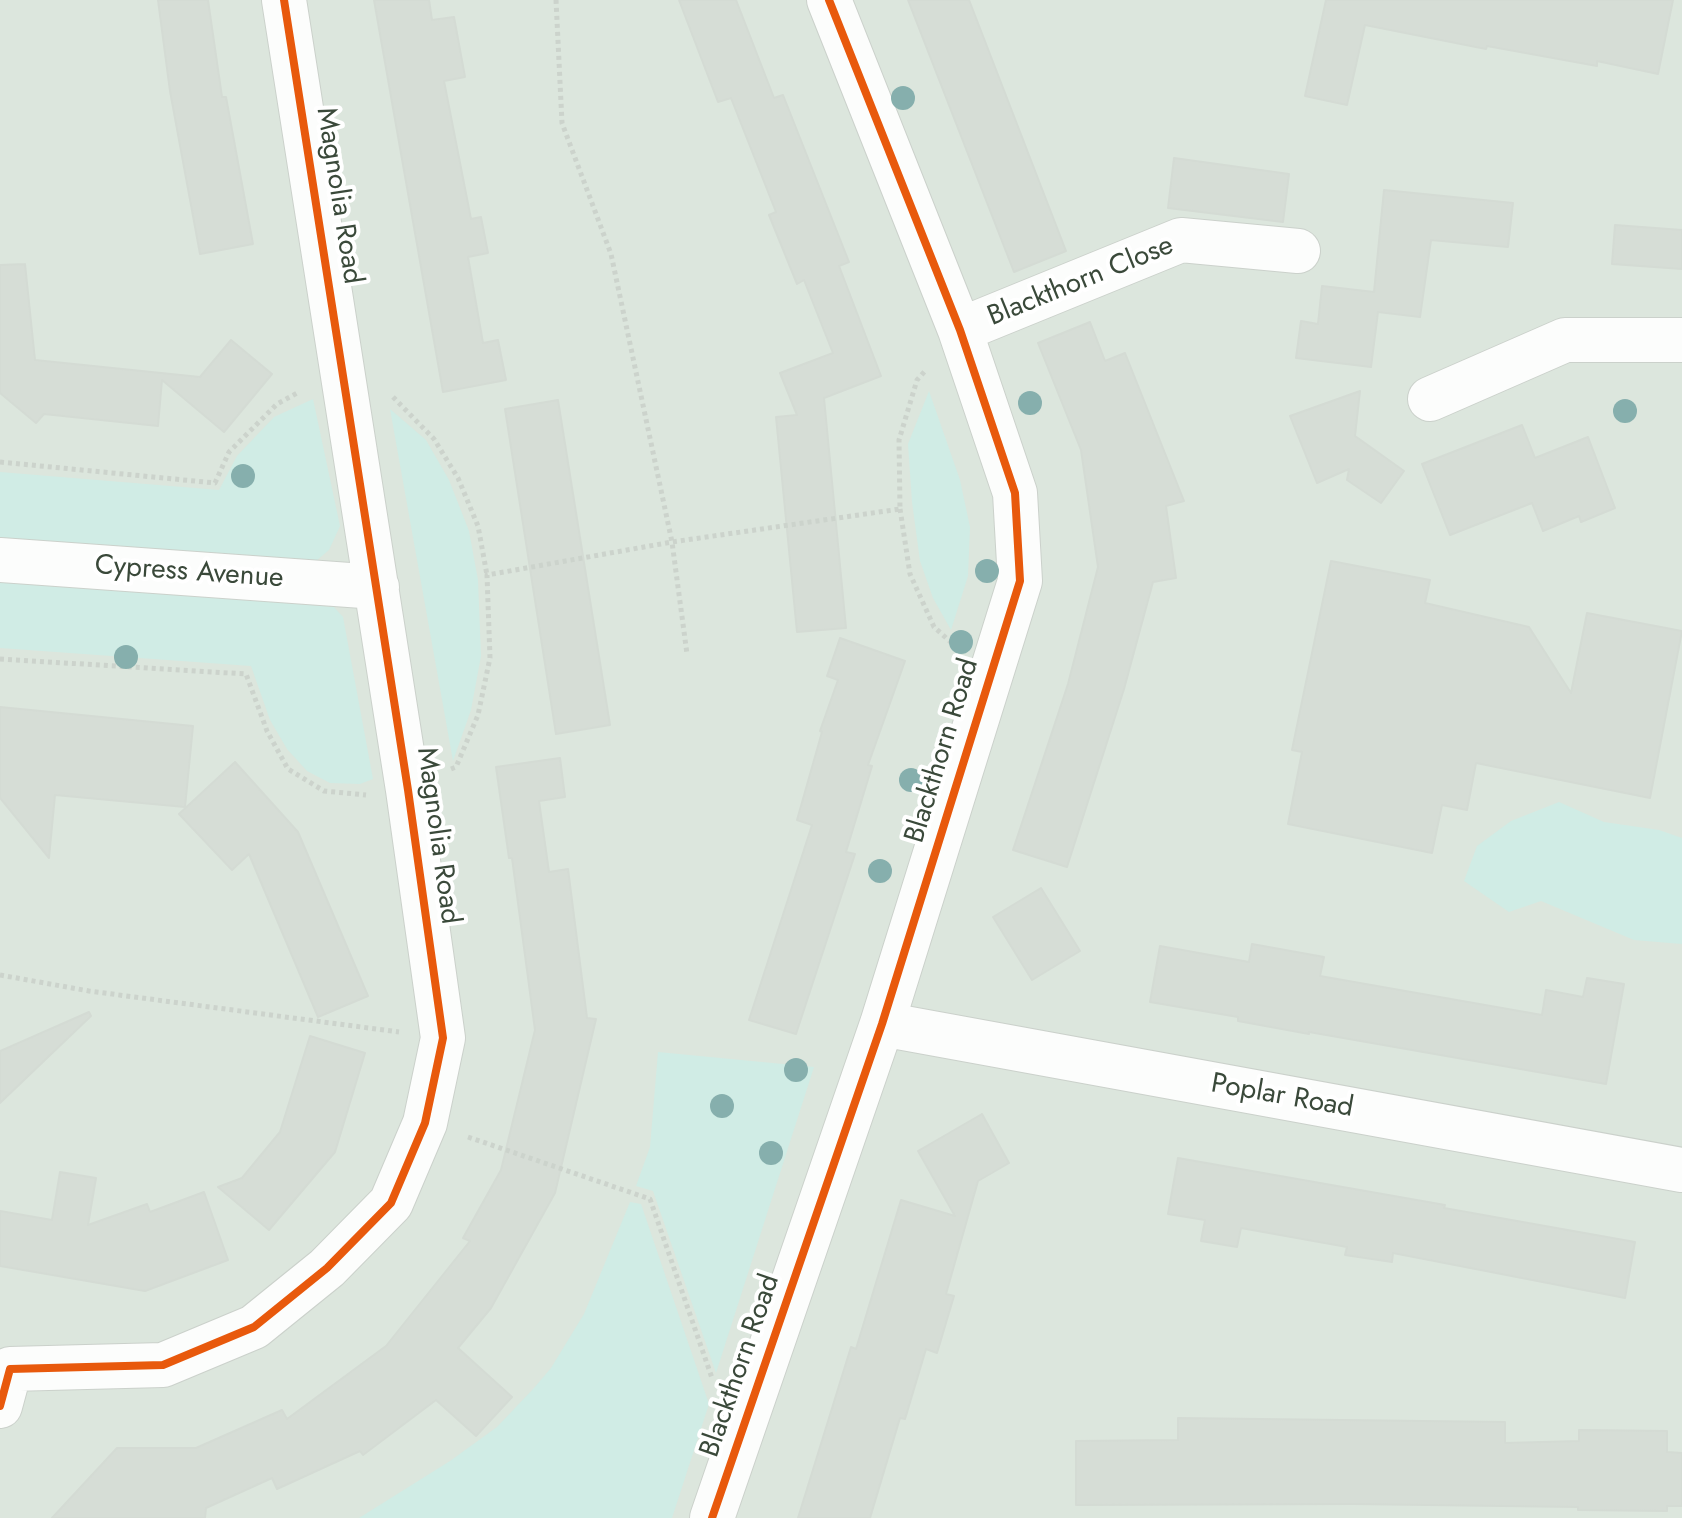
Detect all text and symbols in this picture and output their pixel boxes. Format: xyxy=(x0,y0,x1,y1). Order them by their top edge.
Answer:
street label: Magnolia Road xyxy=(307,105,369,287)
street label: Blackthorn Close xyxy=(983,229,1179,335)
street label: Cypress Avenue xyxy=(93,550,285,596)
street label: Blackthorn Road xyxy=(899,655,987,847)
street label: Magnolia Road xyxy=(408,745,466,927)
street label: Poplar Road xyxy=(1208,1068,1356,1126)
street label: Blackthorn Road xyxy=(694,1270,788,1462)

